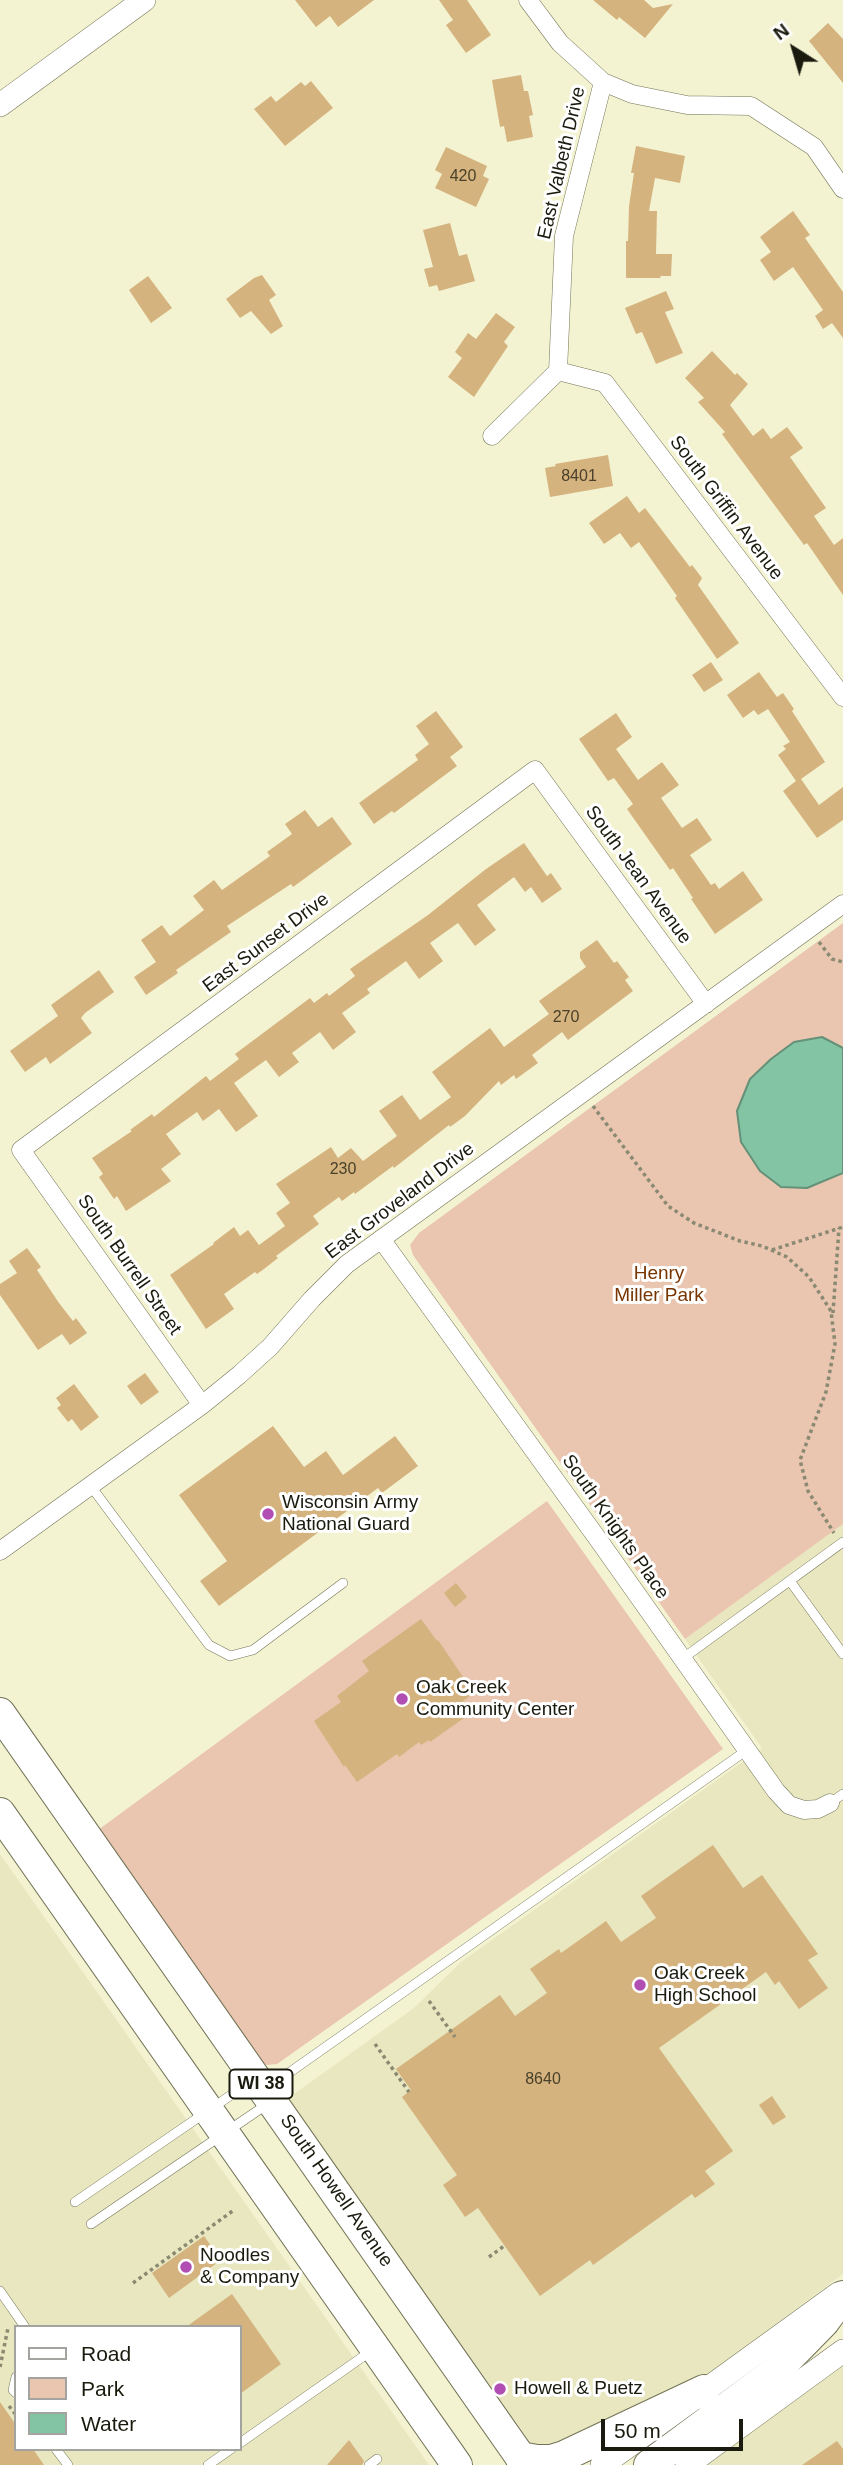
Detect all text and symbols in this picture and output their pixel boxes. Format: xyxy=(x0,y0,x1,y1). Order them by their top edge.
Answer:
north arrow xyxy=(759,14,829,84)
text: N xyxy=(769,19,793,44)
street label: East Valbeth Drive xyxy=(533,84,591,242)
house number: 420 xyxy=(450,167,476,187)
street label: South Griffin Avenue xyxy=(664,431,788,585)
house number: 8401 xyxy=(561,467,597,487)
street label: South Jean Avenue xyxy=(580,801,696,949)
street label: East Sunset Drive xyxy=(198,888,334,998)
house number: 270 xyxy=(553,1008,579,1028)
street label: East Groveland Drive xyxy=(321,1138,479,1264)
house number: 230 xyxy=(330,1160,356,1180)
street label: South Burrell Street xyxy=(72,1191,186,1339)
park label: Henry Miller Park xyxy=(614,1263,704,1307)
street label: South Knights Place xyxy=(557,1450,673,1604)
place label: Wisconsin Army National Guard xyxy=(282,1492,418,1536)
marker: Wisconsin Army National Guard xyxy=(260,1506,276,1522)
place label: Oak Creek Community Center xyxy=(416,1677,574,1721)
marker: Oak Creek Community Center xyxy=(394,1691,410,1707)
place label: Oak Creek High School xyxy=(654,1963,756,2007)
marker: Oak Creek High School xyxy=(632,1977,648,1993)
road number: WI 38 xyxy=(230,2070,292,2098)
house number: 8640 xyxy=(525,2070,561,2090)
street label: South Howell Avenue xyxy=(275,2110,397,2272)
place label: Noodles & Company xyxy=(200,2245,299,2289)
marker: Noodles & Company xyxy=(178,2259,194,2275)
legend xyxy=(14,2325,242,2451)
text: Road xyxy=(81,2342,131,2365)
text: Park xyxy=(81,2377,124,2400)
place label: Howell & Puetz xyxy=(514,2378,643,2400)
marker: Howell & Puetz xyxy=(492,2381,508,2397)
scale bar xyxy=(605,2406,747,2450)
text: Water xyxy=(81,2412,136,2435)
text: 50 m xyxy=(614,2419,661,2442)

